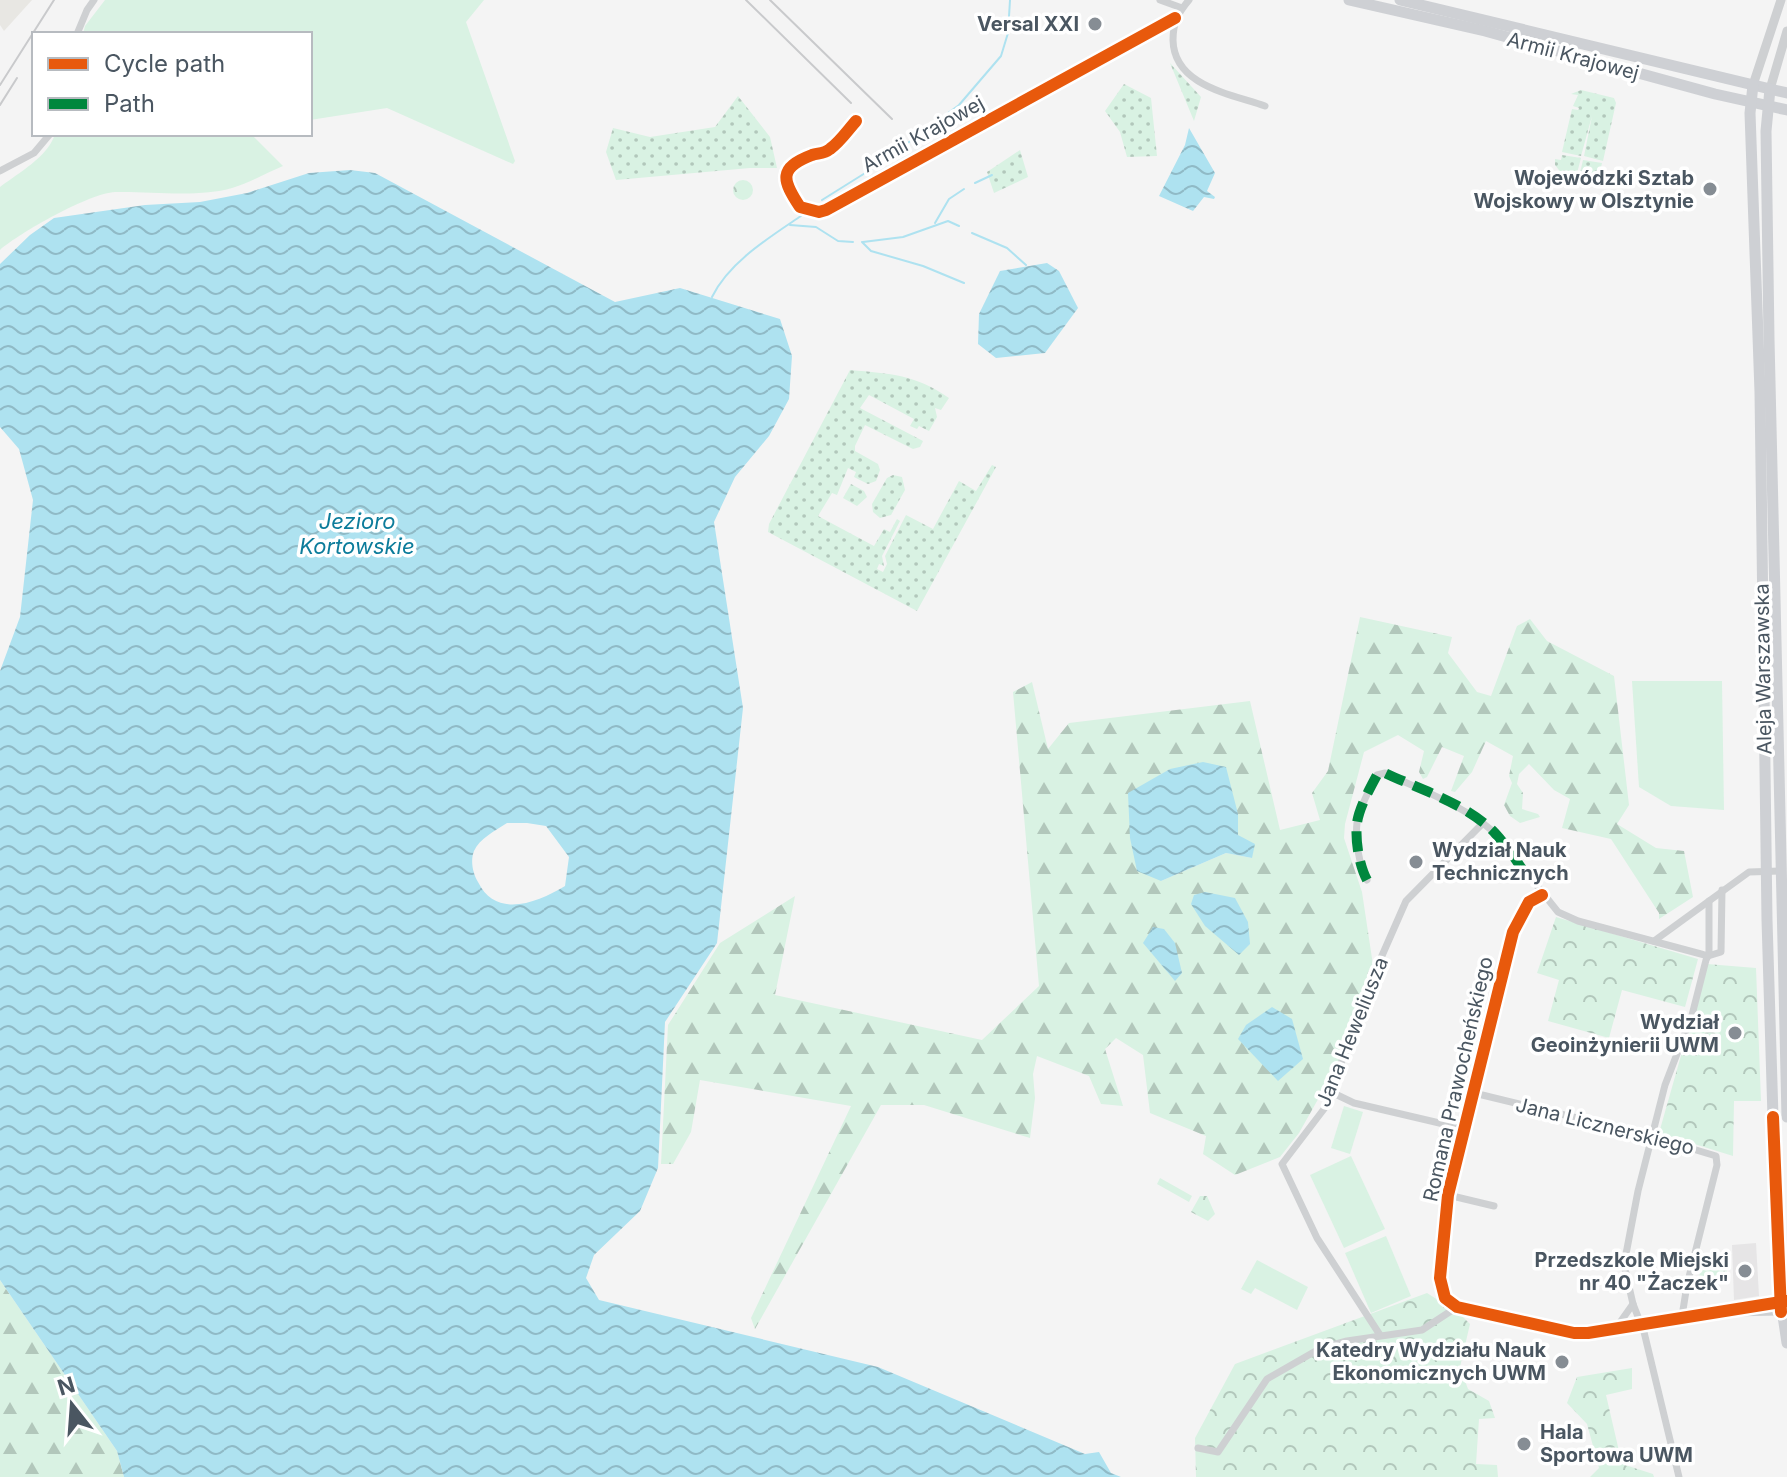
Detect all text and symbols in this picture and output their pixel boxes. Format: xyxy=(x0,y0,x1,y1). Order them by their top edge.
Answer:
place label: Versal XXI xyxy=(977,12,1079,36)
marker: Versal XXI xyxy=(1086,15,1104,33)
street label: Armii Krajowej xyxy=(1504,27,1642,85)
legend xyxy=(32,32,312,136)
text: Cycle path xyxy=(104,49,225,78)
text: Path xyxy=(104,89,155,118)
street label: Armii Krajowej xyxy=(858,91,988,177)
place label: Wojewódzki Sztab Wojskowy w Olsztynie xyxy=(1474,166,1694,213)
marker: Wojewódzki Sztab Wojskowy w Olsztynie xyxy=(1701,180,1719,198)
water label: Jezioro Kortowskie xyxy=(299,508,415,559)
street label: Aleja Warszawska xyxy=(1750,583,1776,755)
place label: Wydział Nauk Technicznych xyxy=(1432,838,1569,885)
marker: Wydział Nauk Technicznych xyxy=(1407,853,1425,871)
street label: Jana Heweliusza xyxy=(1311,954,1393,1110)
street label: Romana Prawocheńskiego xyxy=(1418,954,1498,1204)
place label: Wydział Geoinżynierii UWM xyxy=(1531,1010,1720,1057)
marker: Wydział Geoinżynierii UWM xyxy=(1726,1024,1744,1042)
street label: Jana Licznerskiego xyxy=(1513,1092,1697,1160)
place label: Przedszkole Miejski nr 40 "Żaczek" xyxy=(1535,1248,1729,1295)
marker: Przedszkole Miejski nr 40 "Żaczek" xyxy=(1736,1262,1754,1280)
place label: Katedry Wydziału Nauk Ekonomicznych UWM xyxy=(1316,1338,1546,1385)
marker: Katedry Wydziału Nauk Ekonomicznych UWM xyxy=(1553,1353,1571,1371)
north arrow xyxy=(32,1365,112,1445)
text: N xyxy=(54,1371,78,1401)
place label: Hala Sportowa UWM xyxy=(1540,1420,1693,1467)
marker: Hala Sportowa UWM xyxy=(1515,1435,1533,1453)

